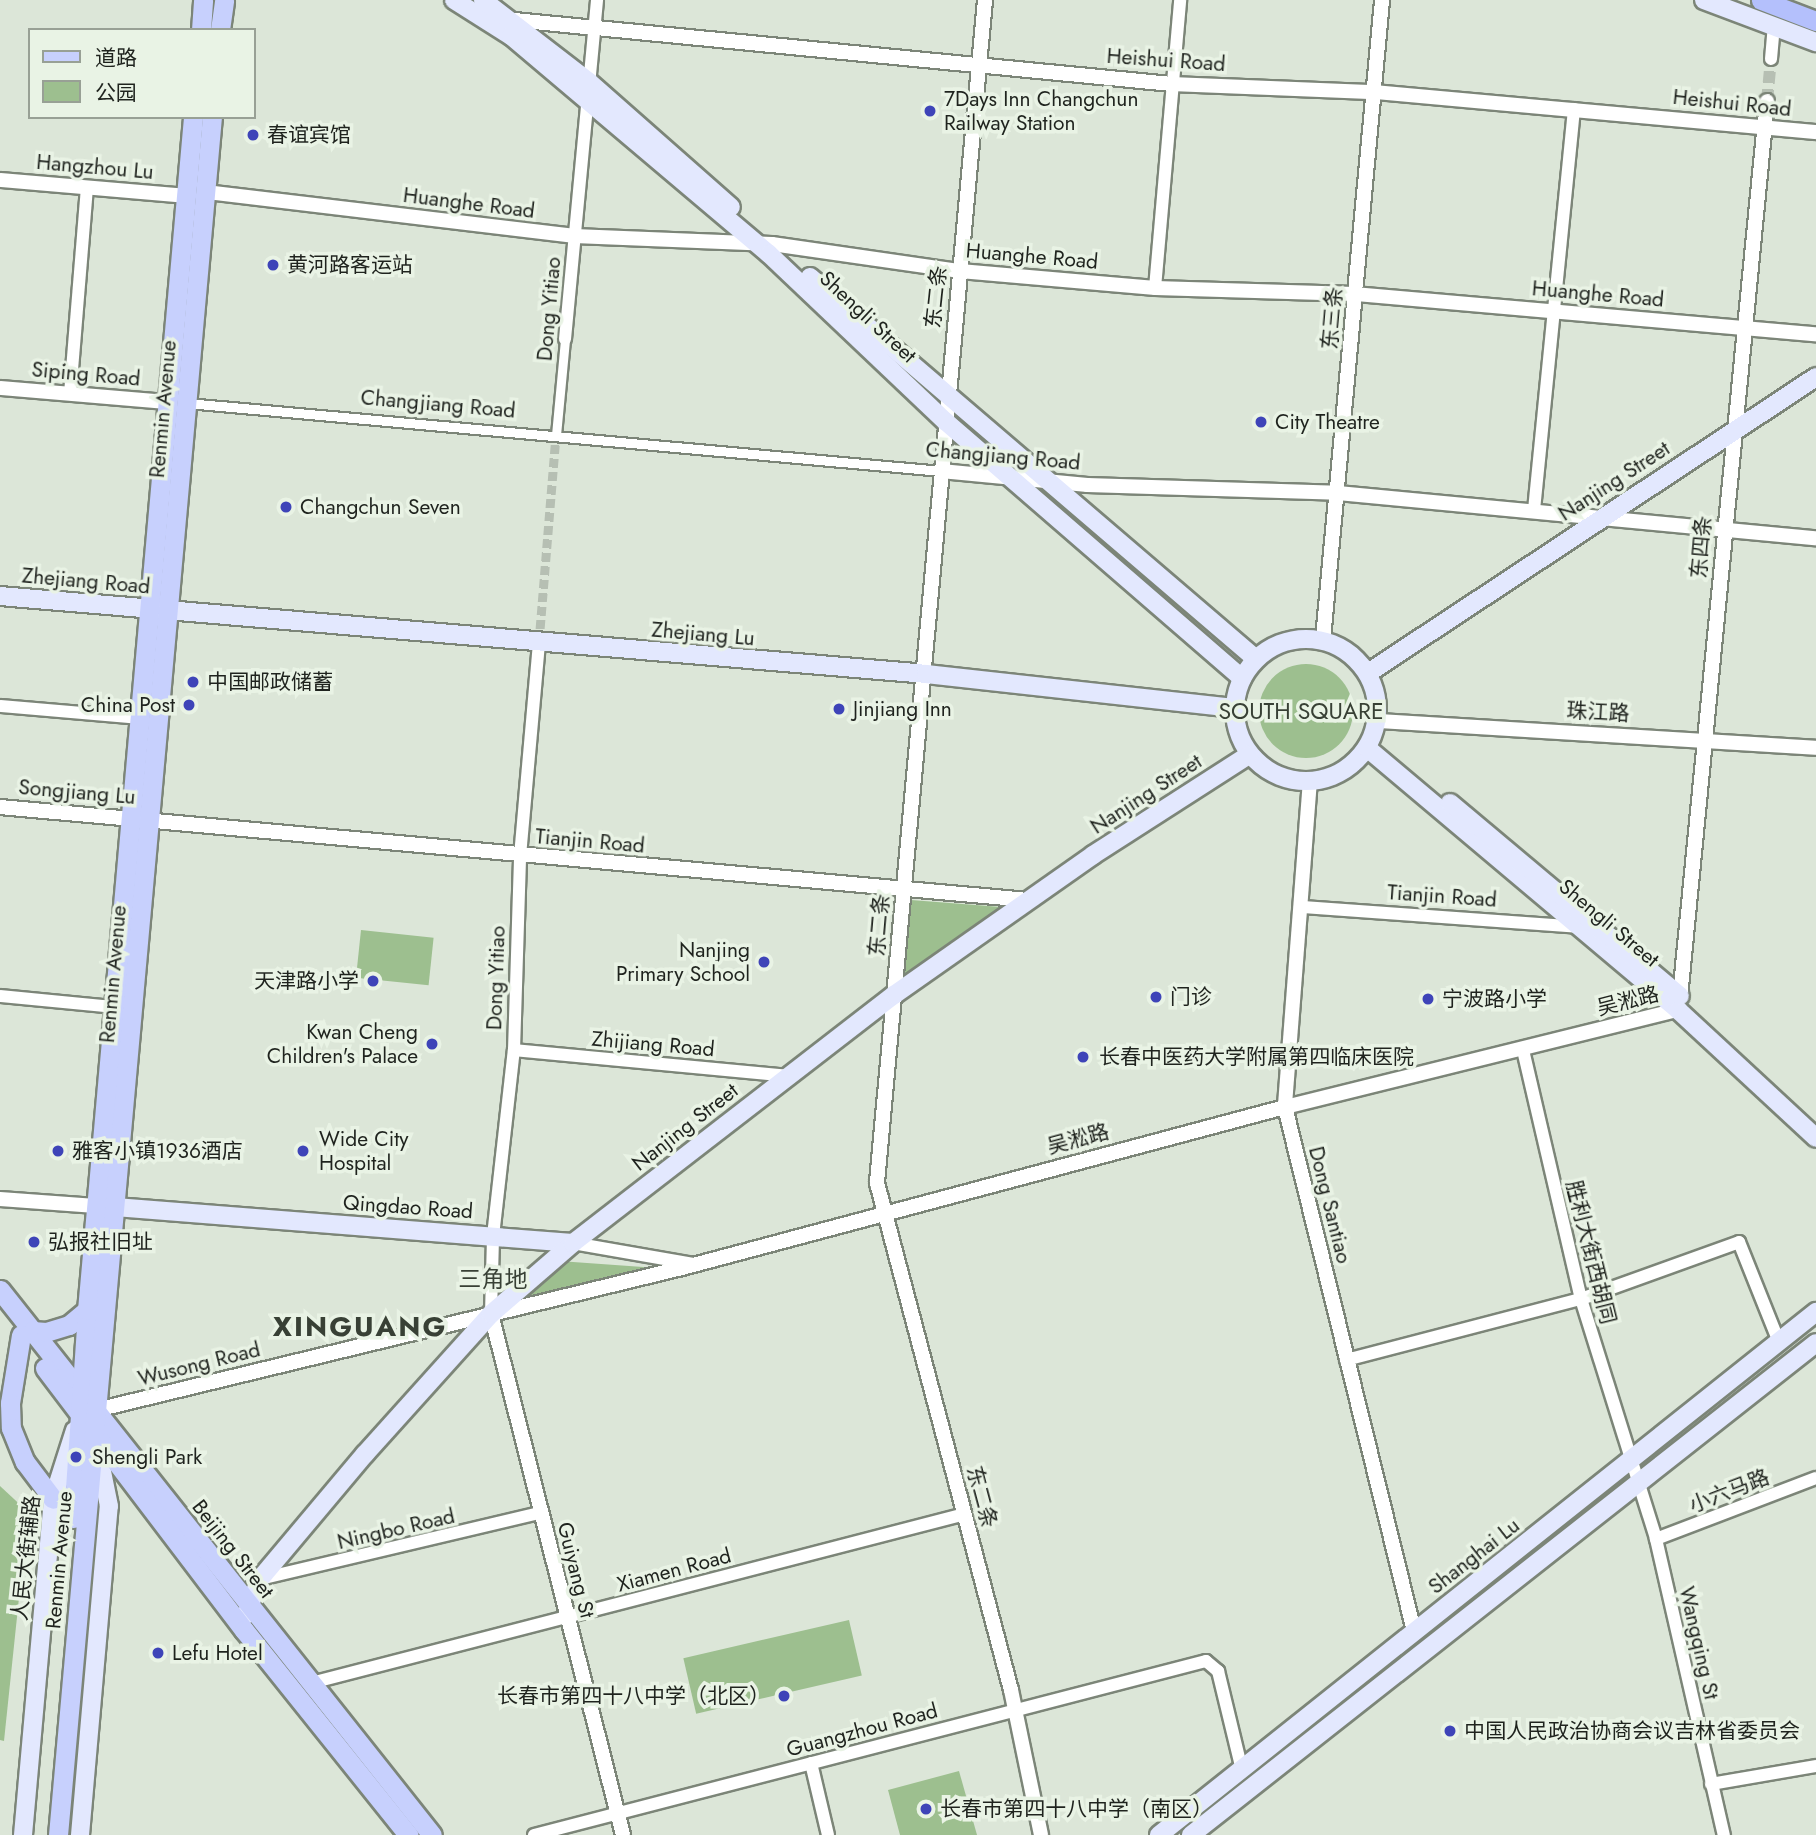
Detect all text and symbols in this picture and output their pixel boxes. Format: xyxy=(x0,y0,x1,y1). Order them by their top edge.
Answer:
legend xyxy=(28,28,256,119)
text: 道路 xyxy=(95,43,137,73)
street label: Heishui Road xyxy=(1106,43,1226,77)
text: 公园 xyxy=(95,78,137,108)
street label: Heishui Road xyxy=(1672,84,1792,122)
place label: 7Days Inn Changchun Railway Station xyxy=(944,86,1138,136)
marker: 7Days Inn Changchun Railway Station xyxy=(922,103,938,119)
place label: 春谊宾馆 xyxy=(267,122,351,148)
marker: 春谊宾馆 xyxy=(245,127,261,143)
street label: Hangzhou Lu xyxy=(35,149,155,185)
street label: Huanghe Road xyxy=(402,182,536,224)
street label: Huanghe Road xyxy=(965,238,1099,274)
place label: 黄河路客运站 xyxy=(287,252,413,278)
street label: Dong Yitiao xyxy=(532,256,566,362)
marker: 黄河路客运站 xyxy=(265,257,281,273)
street label: 东二条 xyxy=(920,264,952,330)
street label: Shengli Street xyxy=(814,266,922,368)
street label: Huanghe Road xyxy=(1531,276,1665,312)
street label: 东三条 xyxy=(1317,286,1347,350)
street label: Renmin Avenue xyxy=(144,339,182,479)
street label: Siping Road xyxy=(31,357,141,391)
street label: Changjiang Road xyxy=(360,385,516,423)
place label: City Theatre xyxy=(1275,409,1380,435)
marker: City Theatre xyxy=(1253,414,1269,430)
street label: Nanjing Street xyxy=(1554,436,1674,526)
street label: Changjiang Road xyxy=(925,437,1081,475)
place label: Changchun Seven xyxy=(300,494,461,520)
marker: Changchun Seven xyxy=(278,499,294,515)
street label: 东四条 xyxy=(1686,515,1716,579)
street label: Zhejiang Road xyxy=(21,563,151,599)
street label: Zhejiang Lu xyxy=(650,617,756,651)
place label: 中国邮政储蓄 xyxy=(207,669,333,695)
marker: 中国邮政储蓄 xyxy=(185,674,201,690)
place label: China Post xyxy=(81,692,175,718)
place label: Jinjiang Inn xyxy=(853,696,952,722)
marker: China Post xyxy=(181,697,197,713)
district label: SOUTH SQUARE xyxy=(1208,697,1394,725)
street label: 珠江路 xyxy=(1566,698,1630,726)
marker: Jinjiang Inn xyxy=(831,701,847,717)
street label: Nanjing Street xyxy=(1086,749,1206,839)
street label: Songjiang Lu xyxy=(17,774,137,810)
street label: Tianjin Road xyxy=(534,824,646,858)
street label: Shengli Street xyxy=(1554,874,1664,972)
street label: Tianjin Road xyxy=(1386,880,1498,912)
street label: 东二条 xyxy=(864,893,894,957)
street label: Renmin Avenue xyxy=(94,904,132,1044)
street label: Dong Yitiao xyxy=(482,925,510,1031)
place label: Nanjing Primary School xyxy=(616,937,750,987)
marker: Nanjing Primary School xyxy=(756,954,772,970)
place label: 天津路小学 xyxy=(254,968,359,994)
marker: 天津路小学 xyxy=(365,973,381,989)
street label: 吴淞路 xyxy=(1594,981,1662,1021)
place label: 门诊 xyxy=(1170,984,1212,1010)
place label: 宁波路小学 xyxy=(1442,986,1547,1012)
marker: 门诊 xyxy=(1148,989,1164,1005)
marker: 宁波路小学 xyxy=(1420,991,1436,1007)
place label: Kwan Cheng Children's Palace xyxy=(267,1019,418,1069)
street label: Zhijiang Road xyxy=(590,1026,716,1062)
marker: Kwan Cheng Children's Palace xyxy=(424,1036,440,1052)
place label: 长春中医药大学附属第四临床医院 xyxy=(1099,1044,1414,1070)
marker: 长春中医药大学附属第四临床医院 xyxy=(1073,1047,1093,1067)
street label: Nanjing Street xyxy=(627,1078,743,1176)
street label: 吴淞路 xyxy=(1044,1119,1112,1159)
place label: Wide City Hospital xyxy=(319,1126,408,1176)
place label: 雅客小镇1936酒店 xyxy=(72,1138,243,1164)
marker: Wide City Hospital xyxy=(293,1141,313,1161)
marker: 雅客小镇1936酒店 xyxy=(50,1143,66,1159)
street label: Dong Santiao xyxy=(1303,1144,1357,1266)
street label: 胜利大街西胡同 xyxy=(1561,1178,1621,1326)
street label: Qingdao Road xyxy=(342,1190,474,1224)
place label: 弘报社旧址 xyxy=(48,1229,153,1255)
marker: 弘报社旧址 xyxy=(26,1234,42,1250)
district label: 三角地 xyxy=(459,1265,527,1293)
district label: XINGUANG xyxy=(274,1310,446,1344)
street label: Wusong Road xyxy=(135,1337,263,1391)
place label: Shengli Park xyxy=(92,1444,202,1470)
marker: Shengli Park xyxy=(66,1447,86,1467)
street label: 东二条 xyxy=(962,1463,1002,1531)
street label: 小六马路 xyxy=(1685,1464,1773,1518)
street label: Renmin Avenue xyxy=(40,1490,78,1630)
street label: 人民大街辅路 xyxy=(7,1494,45,1622)
street label: Beijing Street xyxy=(187,1495,279,1603)
street label: Ningbo Road xyxy=(335,1503,457,1555)
street label: Shanghai Lu xyxy=(1423,1513,1525,1599)
street label: Guiyang St xyxy=(552,1519,600,1621)
street label: Xiamen Road xyxy=(614,1543,734,1597)
street label: Wangqing St xyxy=(1674,1584,1724,1702)
place label: Lefu Hotel xyxy=(172,1640,263,1666)
marker: Lefu Hotel xyxy=(150,1645,166,1661)
place label: 长春市第四十八中学（北区） xyxy=(497,1683,770,1709)
marker: 长春市第四十八中学（北区） xyxy=(776,1688,792,1704)
street label: Guangzhou Road xyxy=(784,1698,940,1762)
place label: 中国人民政治协商会议吉林省委员会 xyxy=(1464,1718,1800,1744)
marker: 中国人民政治协商会议吉林省委员会 xyxy=(1442,1723,1458,1739)
place label: 长春市第四十八中学（南区） xyxy=(940,1796,1213,1822)
marker: 长春市第四十八中学（南区） xyxy=(918,1801,934,1817)

